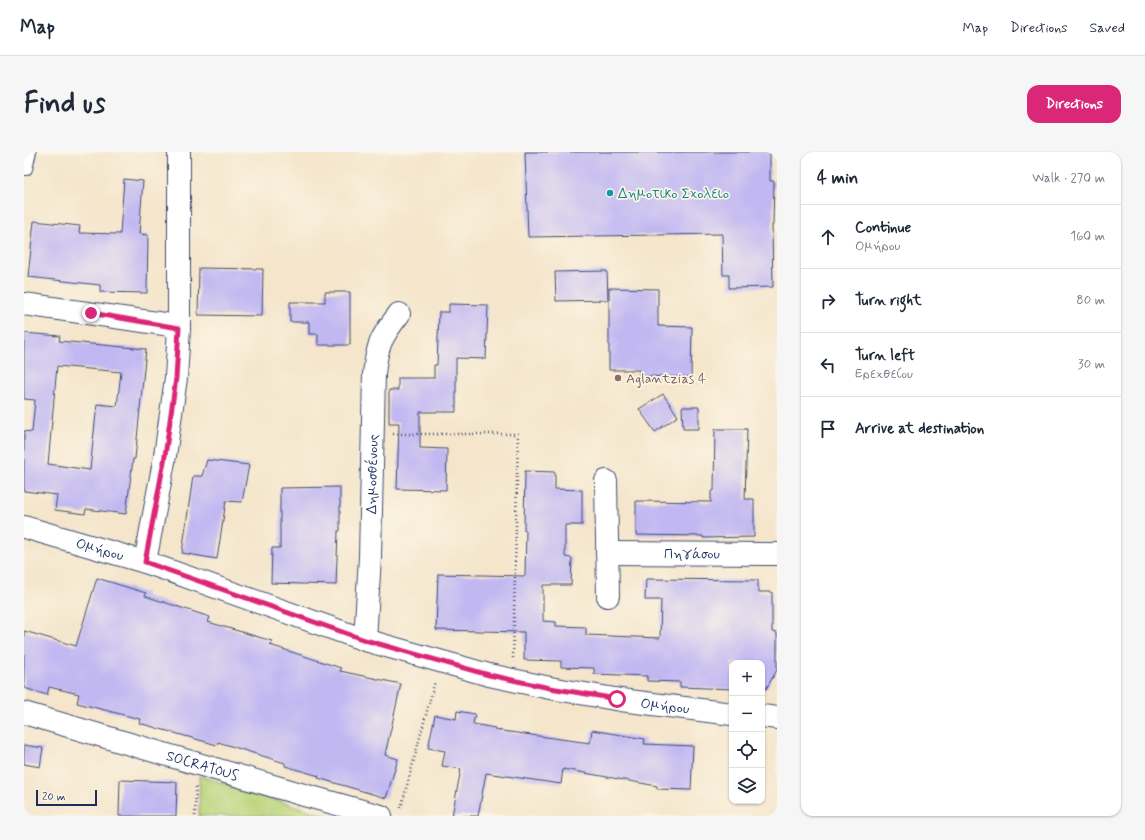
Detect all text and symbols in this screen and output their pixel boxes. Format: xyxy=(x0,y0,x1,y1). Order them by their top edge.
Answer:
text: Map xyxy=(20,15,55,40)
text: Map xyxy=(962,19,988,37)
text: Directions xyxy=(1010,19,1068,37)
text: Saved xyxy=(1090,19,1125,37)
button: Directions xyxy=(1027,85,1121,123)
text: Find us xyxy=(24,86,105,123)
text: 4 min xyxy=(817,167,858,189)
text: Walk · 270 m xyxy=(1032,170,1105,187)
place label: Δημοτικο Σχολειο xyxy=(618,185,729,203)
marker: Δημοτικο Σχολειο xyxy=(605,188,615,198)
text: Continue xyxy=(855,218,911,238)
icon: ahead xyxy=(817,226,839,248)
text: 160 m xyxy=(1070,228,1105,245)
text: Ομήρου xyxy=(855,238,900,255)
icon: right xyxy=(817,290,839,312)
text: Turn right xyxy=(855,291,922,311)
text: 80 m xyxy=(1076,292,1105,309)
route end xyxy=(82,304,100,322)
text: Turn left xyxy=(855,346,915,366)
icon: left xyxy=(817,354,839,376)
text: 30 m xyxy=(1078,356,1105,373)
text: Ερεχθείου xyxy=(855,366,913,383)
place label: Aglantzias 4 xyxy=(626,370,706,388)
marker: Aglantzias 4 xyxy=(613,373,623,383)
icon: arrive xyxy=(817,418,839,440)
text: Arrive at destination xyxy=(855,419,984,439)
street label: Δημοσθένους xyxy=(363,434,383,514)
street label: Ομήρου xyxy=(74,534,126,565)
street label: Πηγάσου xyxy=(664,545,720,564)
map controls xyxy=(729,660,765,804)
button: + xyxy=(729,660,765,696)
route start xyxy=(608,690,626,708)
street label: Ομήρου xyxy=(639,695,690,719)
button: − xyxy=(729,696,765,732)
button: locate xyxy=(729,732,765,768)
street label: SOCRATOUS xyxy=(164,747,240,785)
button: layers xyxy=(729,768,765,804)
scale bar xyxy=(36,788,97,807)
text: 20 m xyxy=(42,790,65,804)

